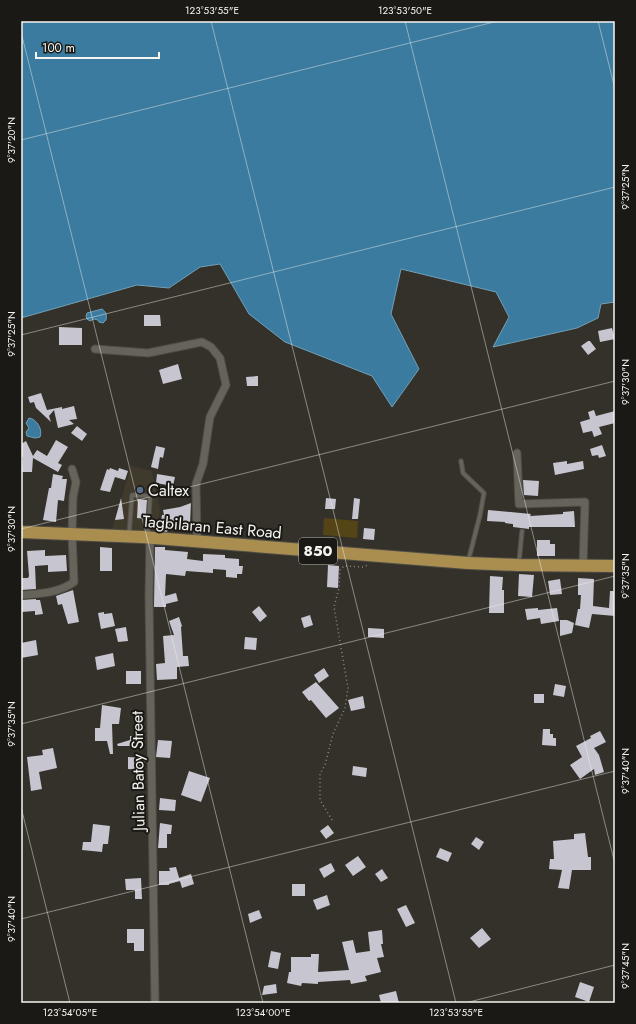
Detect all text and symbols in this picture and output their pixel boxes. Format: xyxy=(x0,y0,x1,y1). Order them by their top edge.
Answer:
text: 123°53'55"E xyxy=(185,3,239,18)
text: 123°53'50"E xyxy=(378,3,432,18)
scale bar xyxy=(36,34,159,60)
text: 100 m xyxy=(42,39,75,57)
text: 9°37'20"N xyxy=(4,117,19,163)
text: 9°37'25"N xyxy=(618,164,633,210)
text: 9°37'25"N xyxy=(4,311,19,357)
text: 9°37'30"N xyxy=(618,359,633,405)
place label: Caltex xyxy=(148,479,189,502)
marker: Caltex xyxy=(135,485,145,495)
text: 9°37'30"N xyxy=(4,506,19,552)
street label: Tagbilaran East Road xyxy=(141,509,283,545)
road number: 850 xyxy=(299,538,337,564)
text: 9°37'35"N xyxy=(618,553,633,599)
text: 9°37'35"N xyxy=(4,701,19,747)
street label: Julian Batoy Street xyxy=(125,711,151,833)
text: 9°37'40"N xyxy=(618,748,633,794)
text: 9°37'40"N xyxy=(4,896,19,942)
text: 9°37'45"N xyxy=(618,943,633,989)
text: 123°54'05"E xyxy=(43,1005,97,1020)
text: 123°54'00"E xyxy=(236,1005,290,1020)
text: 123°53'55"E xyxy=(429,1005,483,1020)

